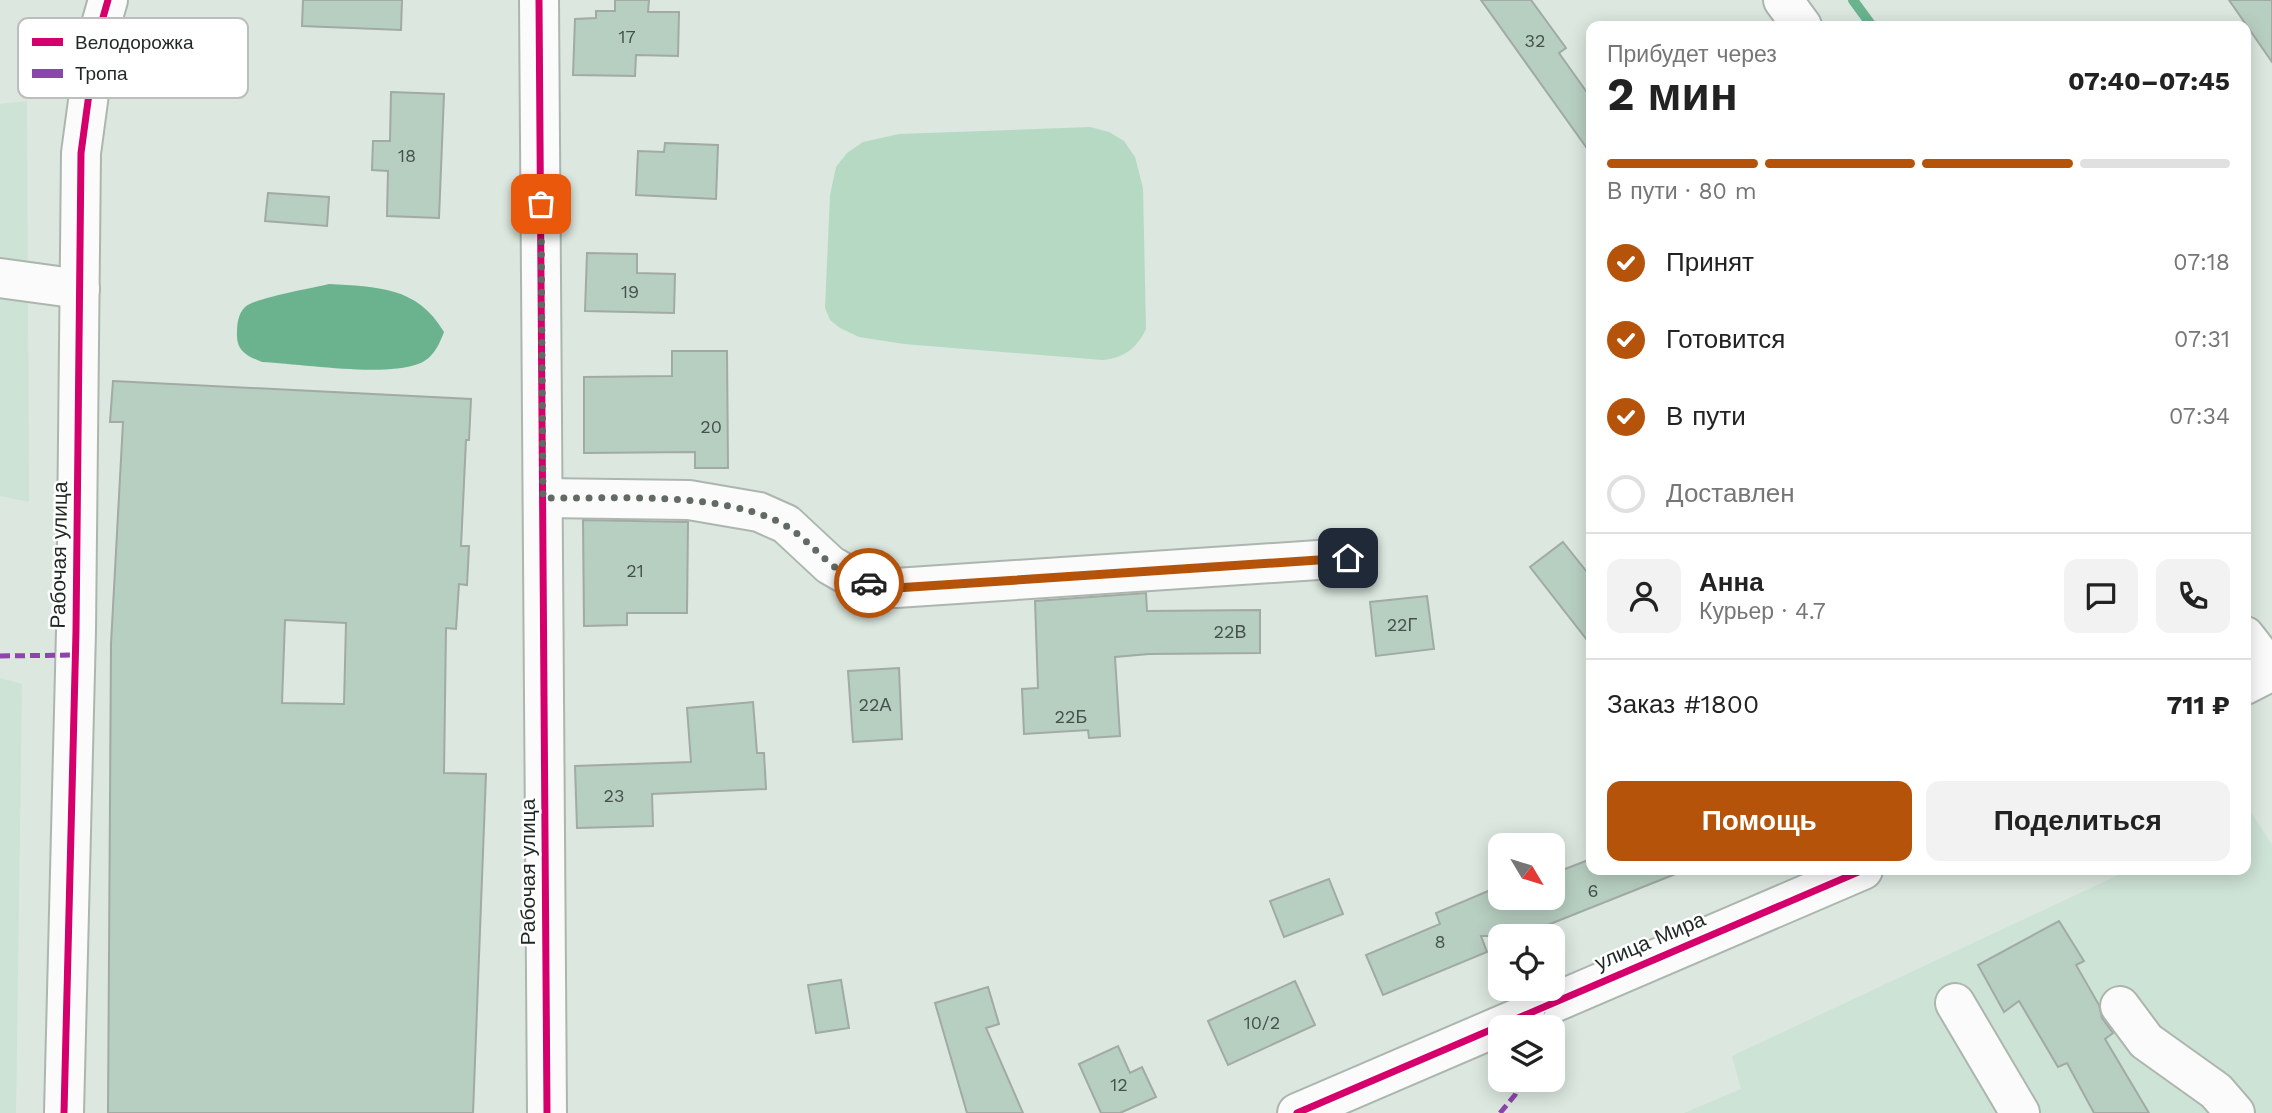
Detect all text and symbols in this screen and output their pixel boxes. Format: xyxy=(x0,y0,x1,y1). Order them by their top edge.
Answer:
legend xyxy=(18,18,248,98)
house number: 17 xyxy=(618,26,636,47)
house number: 32 xyxy=(1525,30,1546,51)
text: Велодорожка xyxy=(75,31,194,54)
text: Прибудет через xyxy=(1607,41,1777,68)
text: Тропа xyxy=(75,62,128,85)
text: 07:40–07:45 xyxy=(2068,66,2230,96)
text: 2 мин xyxy=(1607,67,1738,121)
house number: 18 xyxy=(398,145,416,166)
pin xyxy=(511,174,571,234)
text: В пути · 80 m xyxy=(1607,178,1757,205)
icon: bag xyxy=(522,185,560,223)
icon: check xyxy=(1607,244,1645,282)
text: Принят xyxy=(1666,247,1754,277)
text: 07:18 xyxy=(2173,249,2230,276)
house number: 19 xyxy=(621,281,639,302)
icon: check xyxy=(1607,321,1645,359)
text: Готовится xyxy=(1666,324,1785,354)
text: 07:31 xyxy=(2174,326,2230,353)
icon: check xyxy=(1607,398,1645,436)
text: В пути xyxy=(1666,401,1746,431)
text: 07:34 xyxy=(2169,403,2230,430)
house number: 20 xyxy=(700,416,722,437)
text: Доставлен xyxy=(1666,478,1795,508)
street label: Рабочая улица xyxy=(45,481,72,629)
pin xyxy=(1318,528,1378,588)
icon: home xyxy=(1329,539,1367,577)
courier xyxy=(834,548,904,618)
button: person xyxy=(1607,559,1681,633)
button: chat xyxy=(2064,559,2138,633)
button: phone xyxy=(2156,559,2230,633)
house number: 21 xyxy=(626,560,644,581)
icon: car xyxy=(850,564,888,602)
text: Анна xyxy=(1699,567,1764,597)
text: Курьер · 4.7 xyxy=(1699,598,1826,625)
house number: 22Г xyxy=(1387,614,1418,635)
house number: 22В xyxy=(1214,621,1247,642)
text: Заказ #1800 xyxy=(1607,689,1759,719)
text: 711 ₽ xyxy=(2166,690,2230,720)
house number: 22А xyxy=(859,694,892,715)
house number: 22Б xyxy=(1055,706,1087,727)
button: Помощь xyxy=(1607,781,1912,861)
button: Поделиться xyxy=(1926,781,2230,861)
house number: 23 xyxy=(604,785,625,806)
street label: Рабочая улица xyxy=(515,798,540,946)
north arrow xyxy=(1488,833,1564,910)
map controls xyxy=(1488,833,1565,1092)
house number: 6 xyxy=(1588,880,1598,901)
street label: улица Мира xyxy=(1591,906,1709,975)
button: locate xyxy=(1488,924,1565,1001)
house number: 8 xyxy=(1434,931,1446,952)
house number: 10/2 xyxy=(1244,1012,1280,1033)
button: layers xyxy=(1488,1015,1565,1092)
house number: 12 xyxy=(1110,1074,1128,1095)

